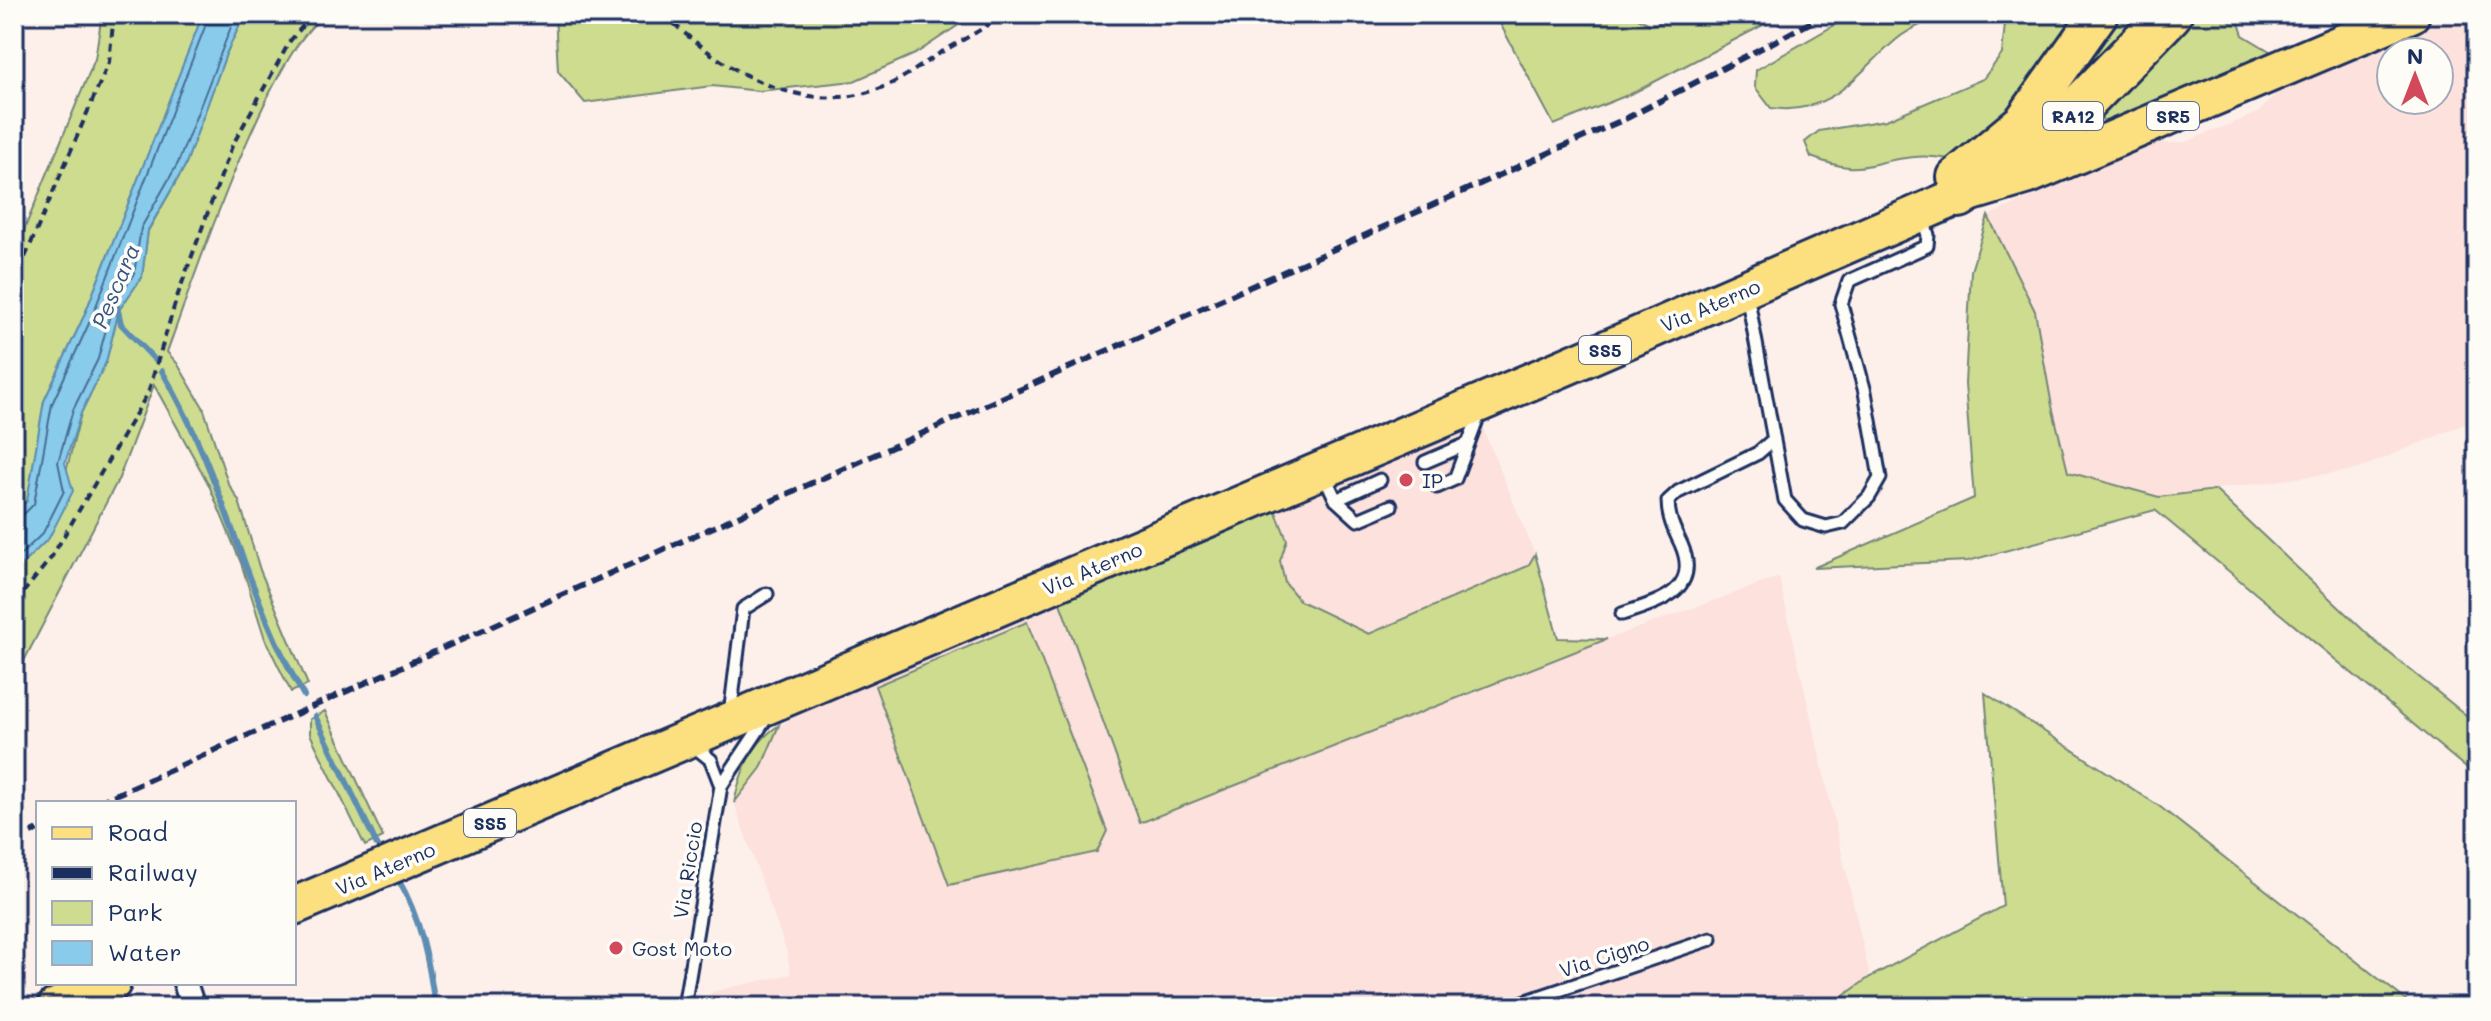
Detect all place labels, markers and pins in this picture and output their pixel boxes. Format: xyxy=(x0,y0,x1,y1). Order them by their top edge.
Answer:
place label: IP xyxy=(1422,467,1443,493)
marker: IP xyxy=(1397,471,1415,489)
place label: Gost Moto xyxy=(632,935,732,961)
marker: Gost Moto xyxy=(607,939,625,957)

